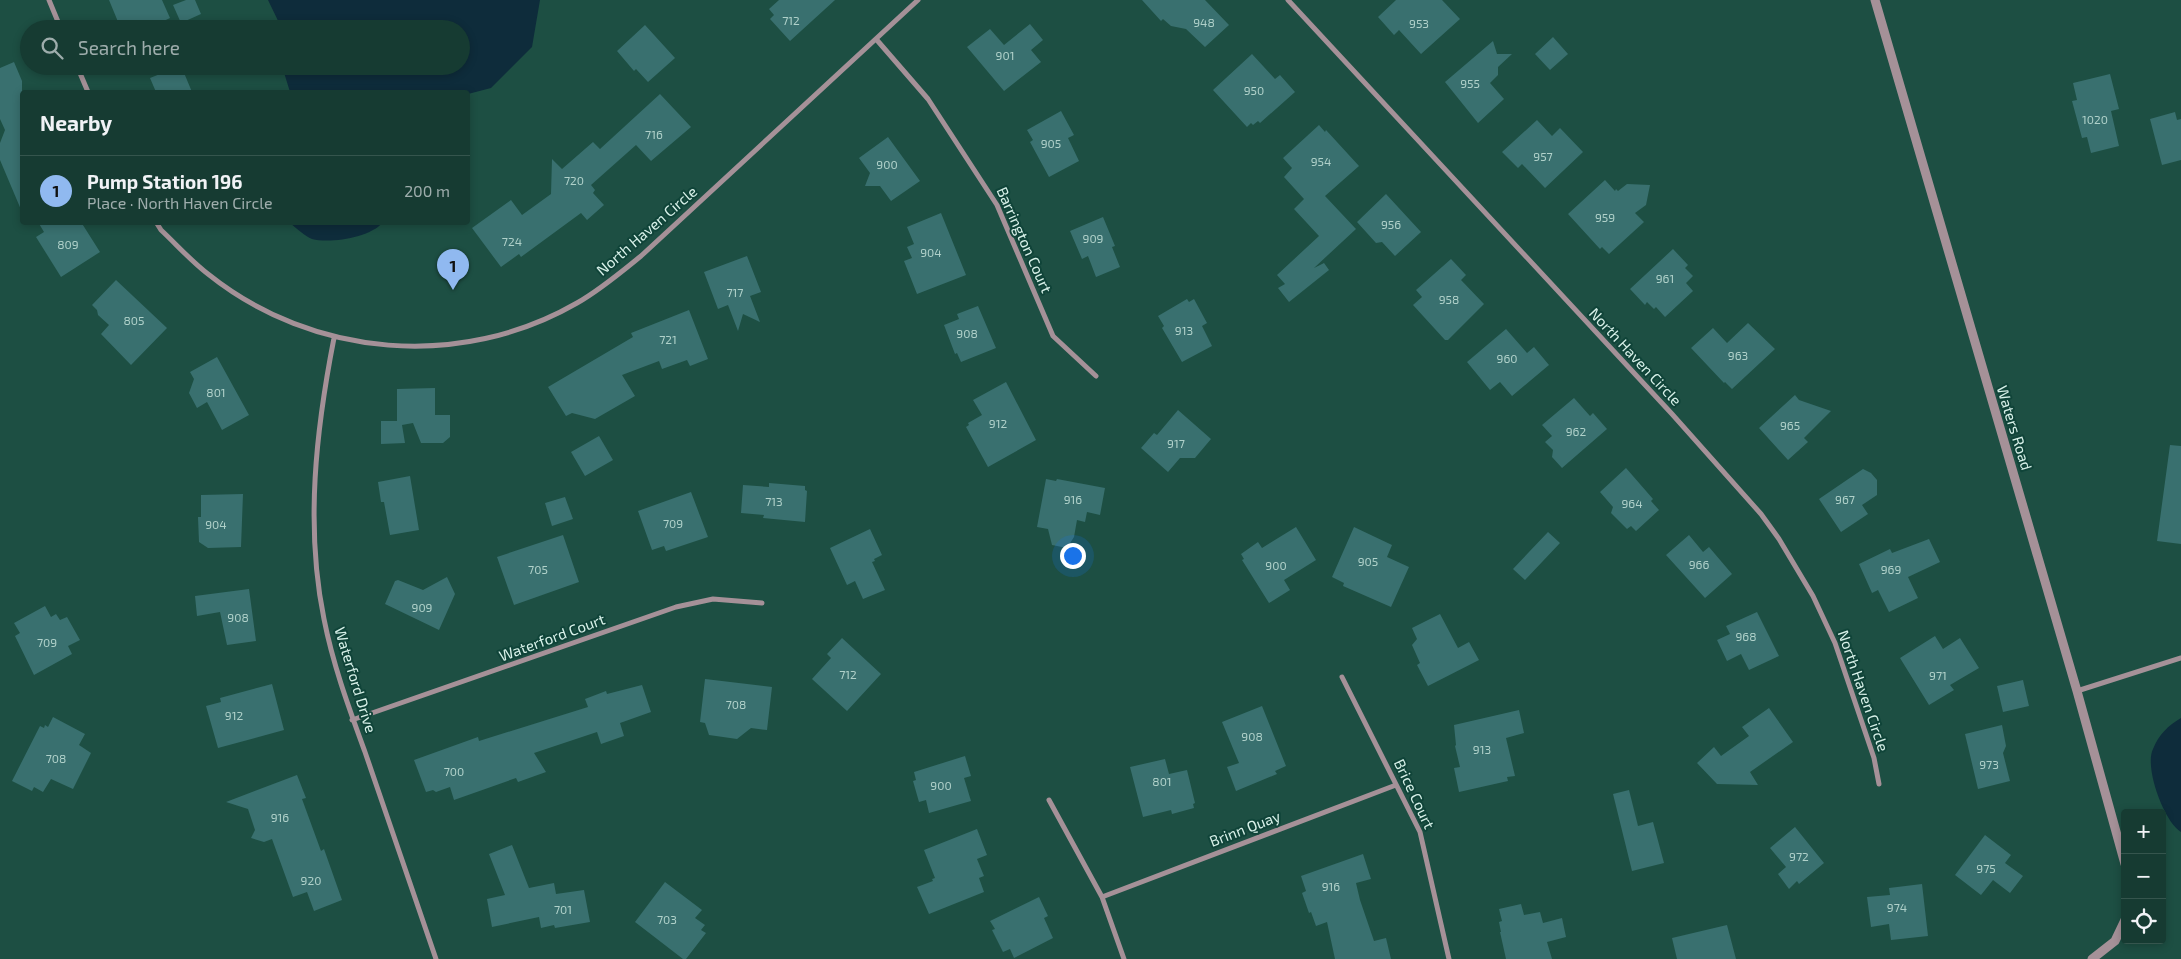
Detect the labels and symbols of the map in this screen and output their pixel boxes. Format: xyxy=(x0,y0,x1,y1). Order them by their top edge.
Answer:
house number: 712 xyxy=(782,13,800,27)
house number: 948 xyxy=(1193,15,1215,29)
house number: 953 xyxy=(1409,16,1429,30)
house number: 901 xyxy=(996,48,1014,62)
house number: 955 xyxy=(1460,76,1480,90)
house number: 950 xyxy=(1244,83,1264,97)
house number: 1020 xyxy=(2082,112,2108,126)
house number: 716 xyxy=(645,127,663,141)
house number: 905 xyxy=(1041,136,1061,150)
house number: 957 xyxy=(1533,149,1553,163)
house number: 954 xyxy=(1311,154,1331,168)
house number: 900 xyxy=(876,157,898,171)
house number: 720 xyxy=(564,173,584,187)
street label: North Haven Circle xyxy=(592,182,700,279)
street label: Barrington Court xyxy=(994,184,1056,296)
house number: 959 xyxy=(1595,210,1615,224)
house number: 956 xyxy=(1381,217,1401,231)
house number: 909 xyxy=(1083,231,1104,245)
house number: 724 xyxy=(502,234,522,248)
house number: 809 xyxy=(57,237,79,251)
house number: 904 xyxy=(920,245,942,259)
pin: 1 xyxy=(437,249,469,290)
house number: 961 xyxy=(1656,271,1674,285)
house number: 717 xyxy=(726,285,744,299)
house number: 958 xyxy=(1439,292,1459,306)
street label: North Haven Circle xyxy=(1586,304,1686,409)
house number: 805 xyxy=(124,313,144,327)
house number: 913 xyxy=(1175,323,1193,337)
house number: 908 xyxy=(956,326,978,340)
house number: 721 xyxy=(659,332,677,346)
house number: 963 xyxy=(1728,348,1748,362)
house number: 960 xyxy=(1497,351,1517,365)
street label: Waters Road xyxy=(1994,383,2036,472)
house number: 801 xyxy=(206,385,226,399)
house number: 912 xyxy=(989,416,1007,430)
house number: 965 xyxy=(1780,418,1800,432)
house number: 962 xyxy=(1566,424,1586,438)
house number: 917 xyxy=(1167,436,1185,450)
house number: 916 xyxy=(1064,492,1082,506)
house number: 967 xyxy=(1835,492,1855,506)
house number: 713 xyxy=(765,494,783,508)
house number: 964 xyxy=(1621,496,1643,510)
house number: 709 xyxy=(663,516,683,530)
house number: 904 xyxy=(205,517,227,531)
your location xyxy=(1060,543,1086,569)
house number: 905 xyxy=(1358,554,1378,568)
house number: 966 xyxy=(1689,557,1709,571)
house number: 900 xyxy=(1265,558,1287,572)
house number: 705 xyxy=(528,562,548,576)
house number: 969 xyxy=(1881,562,1901,576)
house number: 909 xyxy=(412,600,433,614)
street label: Waterford Court xyxy=(496,609,607,665)
house number: 908 xyxy=(227,610,249,624)
street label: Waterford Drive xyxy=(331,625,381,735)
street label: North Haven Circle xyxy=(1835,628,1893,754)
house number: 968 xyxy=(1735,629,1757,643)
house number: 709 xyxy=(37,635,57,649)
house number: 712 xyxy=(839,667,857,681)
house number: 971 xyxy=(1929,668,1947,682)
house number: 708 xyxy=(726,697,746,711)
house number: 912 xyxy=(225,708,243,722)
house number: 908 xyxy=(1241,729,1263,743)
house number: 913 xyxy=(1473,742,1491,756)
house number: 708 xyxy=(46,751,66,765)
street label: Brice Court xyxy=(1391,756,1439,832)
house number: 973 xyxy=(1979,757,1999,771)
house number: 700 xyxy=(444,764,464,778)
house number: 801 xyxy=(1152,774,1172,788)
house number: 900 xyxy=(930,778,952,792)
street label: Brinn Quay xyxy=(1207,806,1283,851)
house number: 916 xyxy=(271,810,289,824)
house number: 972 xyxy=(1789,849,1809,863)
house number: 975 xyxy=(1976,861,1996,875)
house number: 920 xyxy=(301,873,321,887)
house number: 916 xyxy=(1322,879,1340,893)
house number: 974 xyxy=(1887,900,1907,914)
house number: 701 xyxy=(554,902,572,916)
house number: 703 xyxy=(657,912,677,926)

